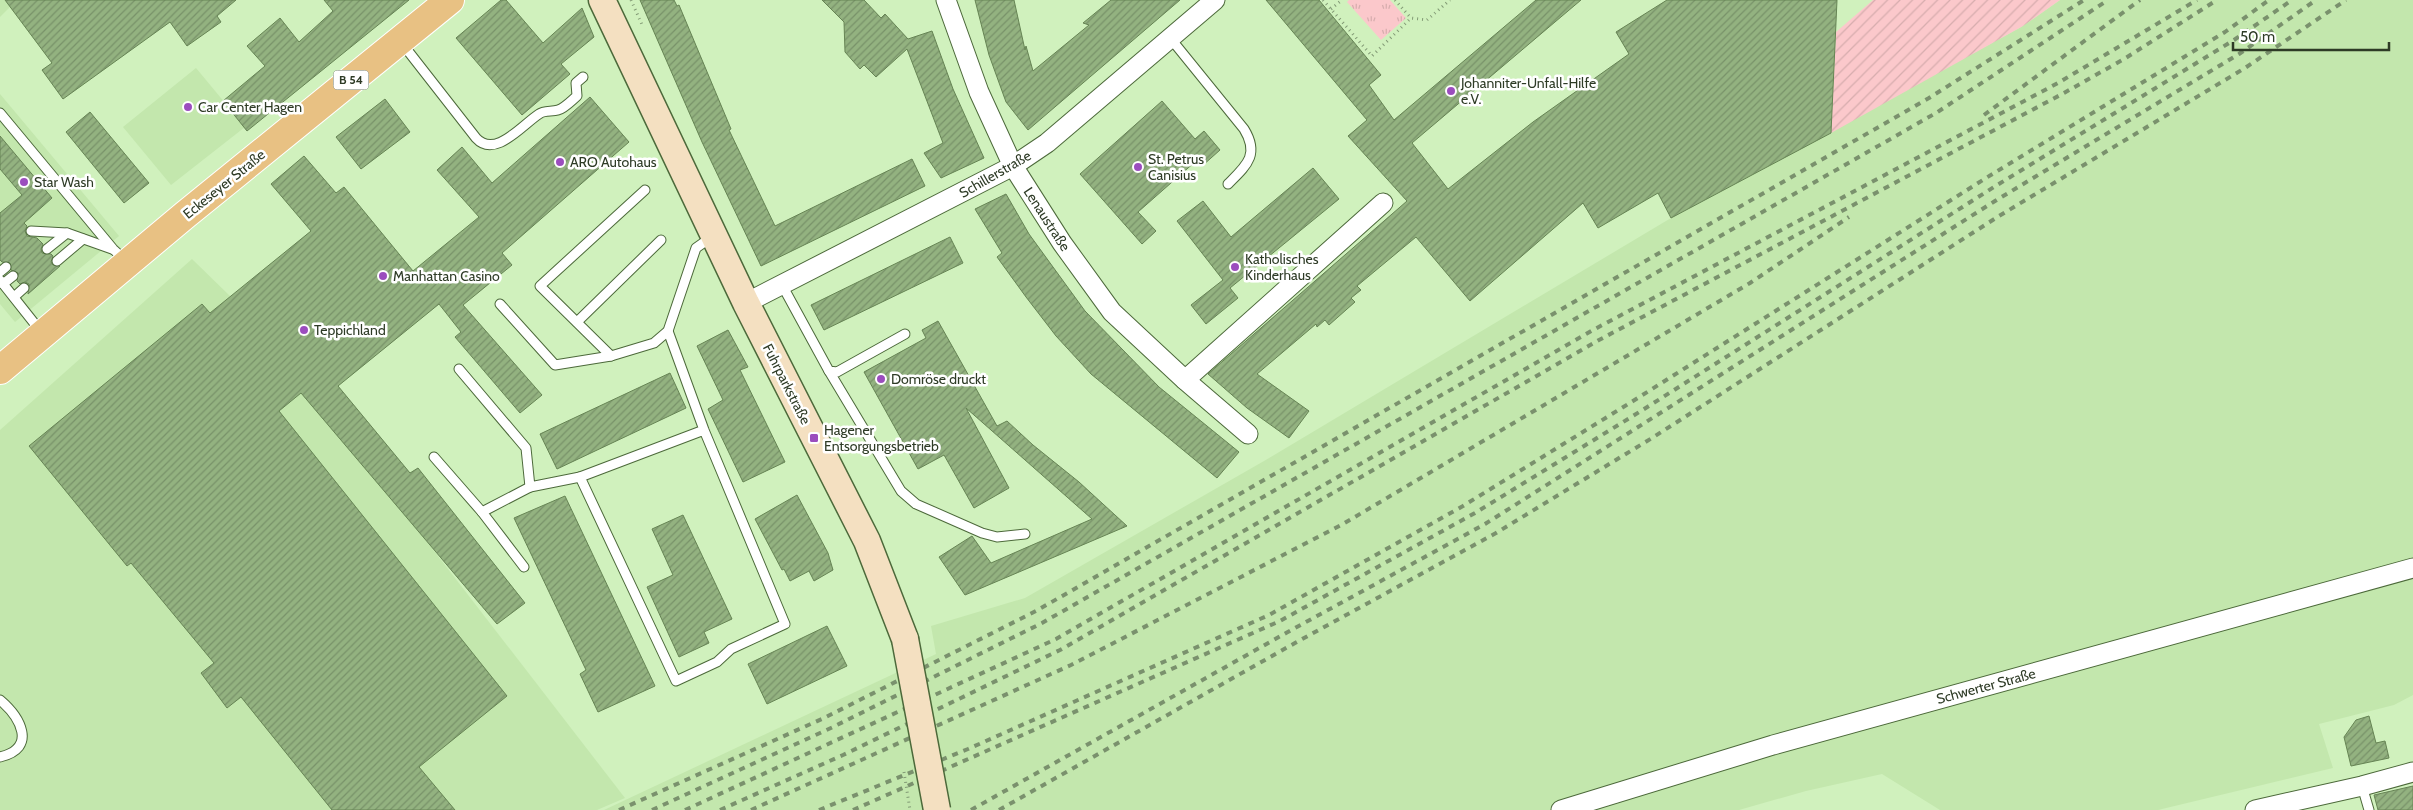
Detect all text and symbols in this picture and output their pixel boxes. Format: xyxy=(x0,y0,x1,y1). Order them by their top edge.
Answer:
scale bar xyxy=(2233,20,2389,52)
text: 50 m xyxy=(2240,28,2275,46)
road number: B 54 xyxy=(334,70,368,90)
place label: Johanniter-Unfall-Hilfe e.V. xyxy=(1460,74,1596,108)
marker: Johanniter-Unfall-Hilfe e.V. xyxy=(1445,85,1457,97)
place label: Car Center Hagen xyxy=(198,98,302,116)
marker: Car Center Hagen xyxy=(182,101,194,113)
street label: Eckeseyer Straße xyxy=(179,145,269,223)
street label: Schillerstraße xyxy=(956,146,1034,202)
place label: St. Petrus Canisius xyxy=(1148,150,1204,184)
place label: ARO Autohaus xyxy=(570,153,657,171)
marker: ARO Autohaus xyxy=(554,156,566,168)
marker: St. Petrus Canisius xyxy=(1132,161,1144,173)
place label: Star Wash xyxy=(34,173,94,191)
marker: Star Wash xyxy=(18,176,30,188)
street label: Lenaustraße xyxy=(1020,184,1074,254)
place label: Katholisches Kinderhaus xyxy=(1245,250,1319,284)
marker: Katholisches Kinderhaus xyxy=(1229,261,1241,273)
place label: Manhattan Casino xyxy=(393,267,500,285)
marker: Manhattan Casino xyxy=(377,270,389,282)
place label: Teppichland xyxy=(314,321,386,339)
marker: Teppichland xyxy=(298,324,310,336)
street label: Fuhrparkstraße xyxy=(759,341,815,427)
place label: Domröse druckt xyxy=(891,370,986,388)
marker: Domröse druckt xyxy=(875,373,887,385)
place label: Hagener Entsorgungsbetrieb xyxy=(824,421,939,455)
marker: Hagener Entsorgungsbetrieb xyxy=(808,432,820,444)
street label: Schwerter Straße xyxy=(1934,664,2038,708)

